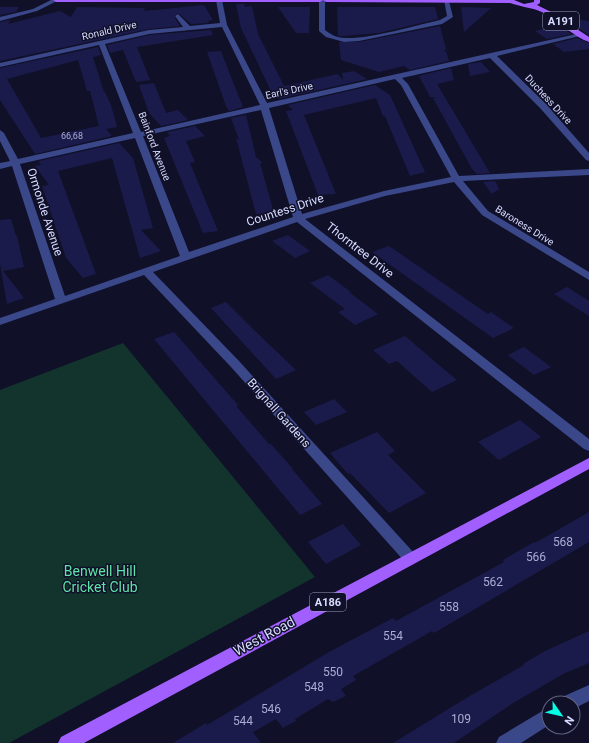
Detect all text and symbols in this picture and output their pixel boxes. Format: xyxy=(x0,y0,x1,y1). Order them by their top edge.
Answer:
road number: A191 xyxy=(543,12,579,30)
street label: Ronald Drive xyxy=(81,19,138,42)
street label: Duchess Drive xyxy=(523,72,574,126)
street label: Earl's Drive xyxy=(264,80,314,101)
street label: Bainford Avenue xyxy=(136,110,173,182)
house number: 66,68 xyxy=(61,131,83,141)
street label: Ormonde Avenue xyxy=(24,166,66,258)
street label: Countess Drive xyxy=(245,191,325,229)
street label: Baroness Drive xyxy=(494,203,556,248)
street label: Thorntree Drive xyxy=(323,219,397,281)
street label: Brignall Gardens xyxy=(244,376,314,450)
house number: 568 xyxy=(553,535,573,549)
house number: 566 xyxy=(526,550,546,564)
park label: Benwell Hill Cricket Club xyxy=(62,563,138,595)
house number: 562 xyxy=(483,575,503,589)
road number: A186 xyxy=(310,593,346,611)
house number: 558 xyxy=(439,600,459,614)
street label: West Road xyxy=(231,613,297,659)
house number: 554 xyxy=(383,629,403,643)
house number: 550 xyxy=(323,665,343,679)
house number: 548 xyxy=(304,680,324,694)
north arrow xyxy=(541,695,581,735)
house number: 546 xyxy=(261,702,281,716)
house number: 109 xyxy=(451,712,471,726)
text: N xyxy=(561,713,576,727)
house number: 544 xyxy=(233,714,253,728)

